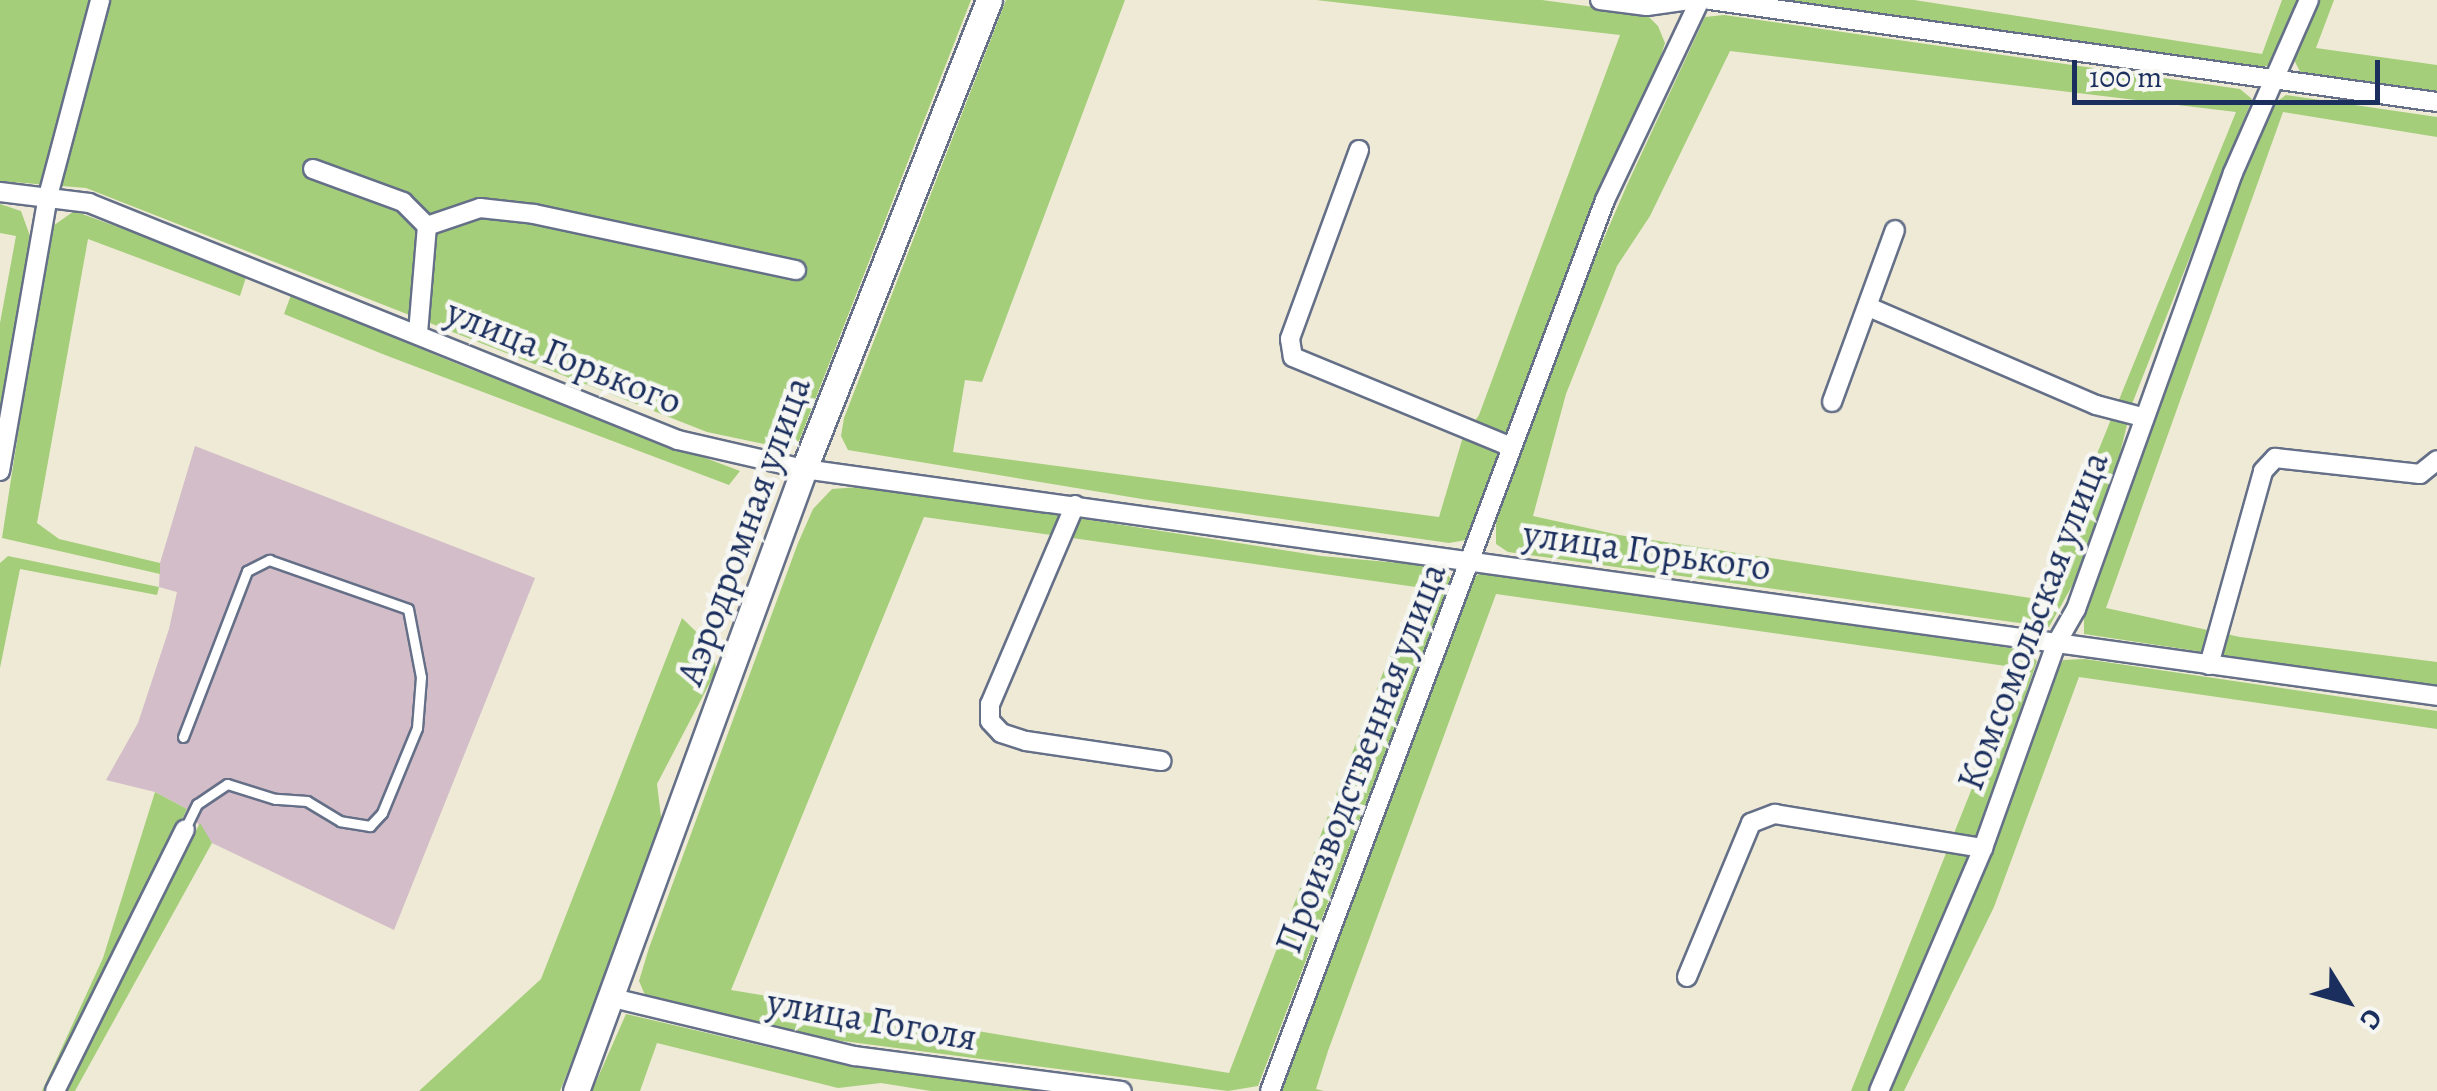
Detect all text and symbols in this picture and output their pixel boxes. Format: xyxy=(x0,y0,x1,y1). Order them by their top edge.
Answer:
scale bar xyxy=(2077,40,2384,102)
text: 100 m xyxy=(2089,57,2162,97)
street label: улица Горького xyxy=(440,289,688,425)
street label: Аэродромная улица xyxy=(667,371,821,691)
street label: Комсомольская улица xyxy=(1947,445,2119,797)
street label: улица Горького xyxy=(1520,511,1774,591)
street label: Производственная улица xyxy=(1266,557,1456,959)
north arrow xyxy=(2297,951,2397,1051)
street label: улица Гоголя xyxy=(764,979,980,1061)
text: С xyxy=(2351,1001,2391,1037)

